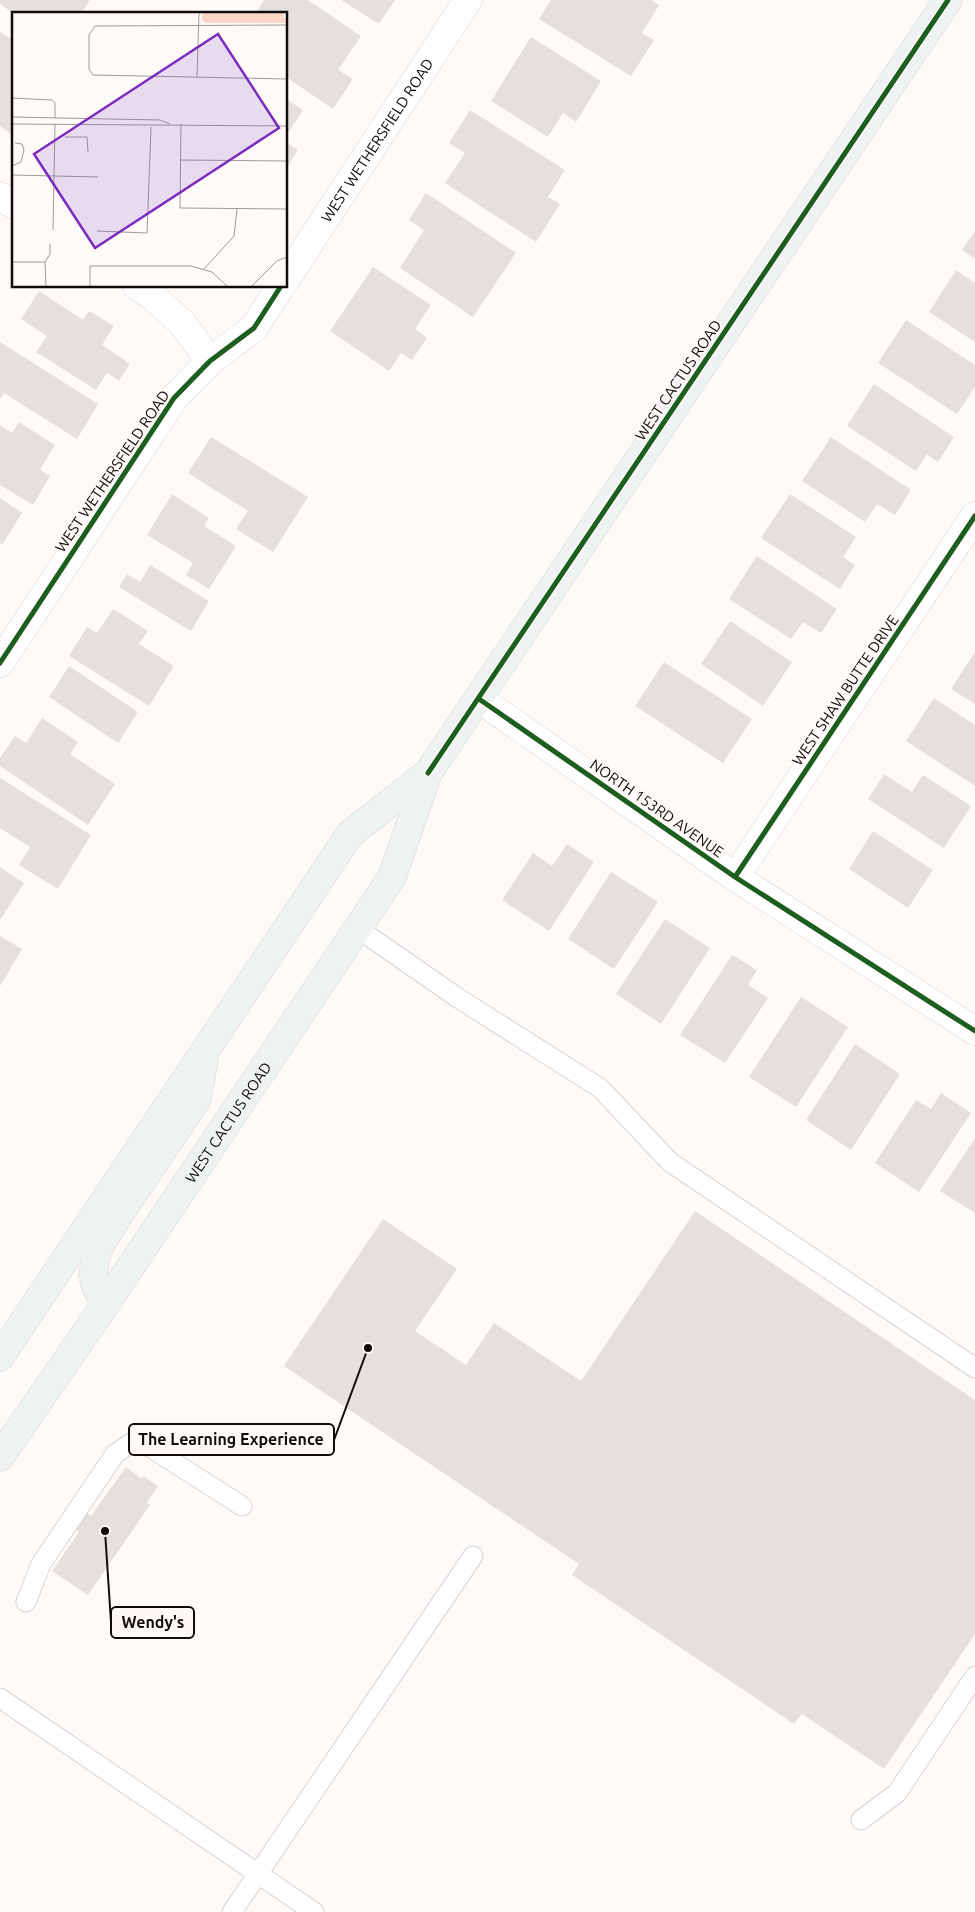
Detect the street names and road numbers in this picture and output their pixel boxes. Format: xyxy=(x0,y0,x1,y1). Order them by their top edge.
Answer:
street label: WEST WETHERSFIELD ROAD xyxy=(317,55,436,225)
street label: WEST CACTUS ROAD xyxy=(631,317,725,443)
street label: WEST WETHERSFIELD ROAD xyxy=(51,387,173,555)
street label: WEST SHAW BUTTE DRIVE xyxy=(788,612,902,768)
street label: NORTH 153RD AVENUE xyxy=(587,755,727,861)
street label: WEST CACTUS ROAD xyxy=(181,1059,274,1186)

